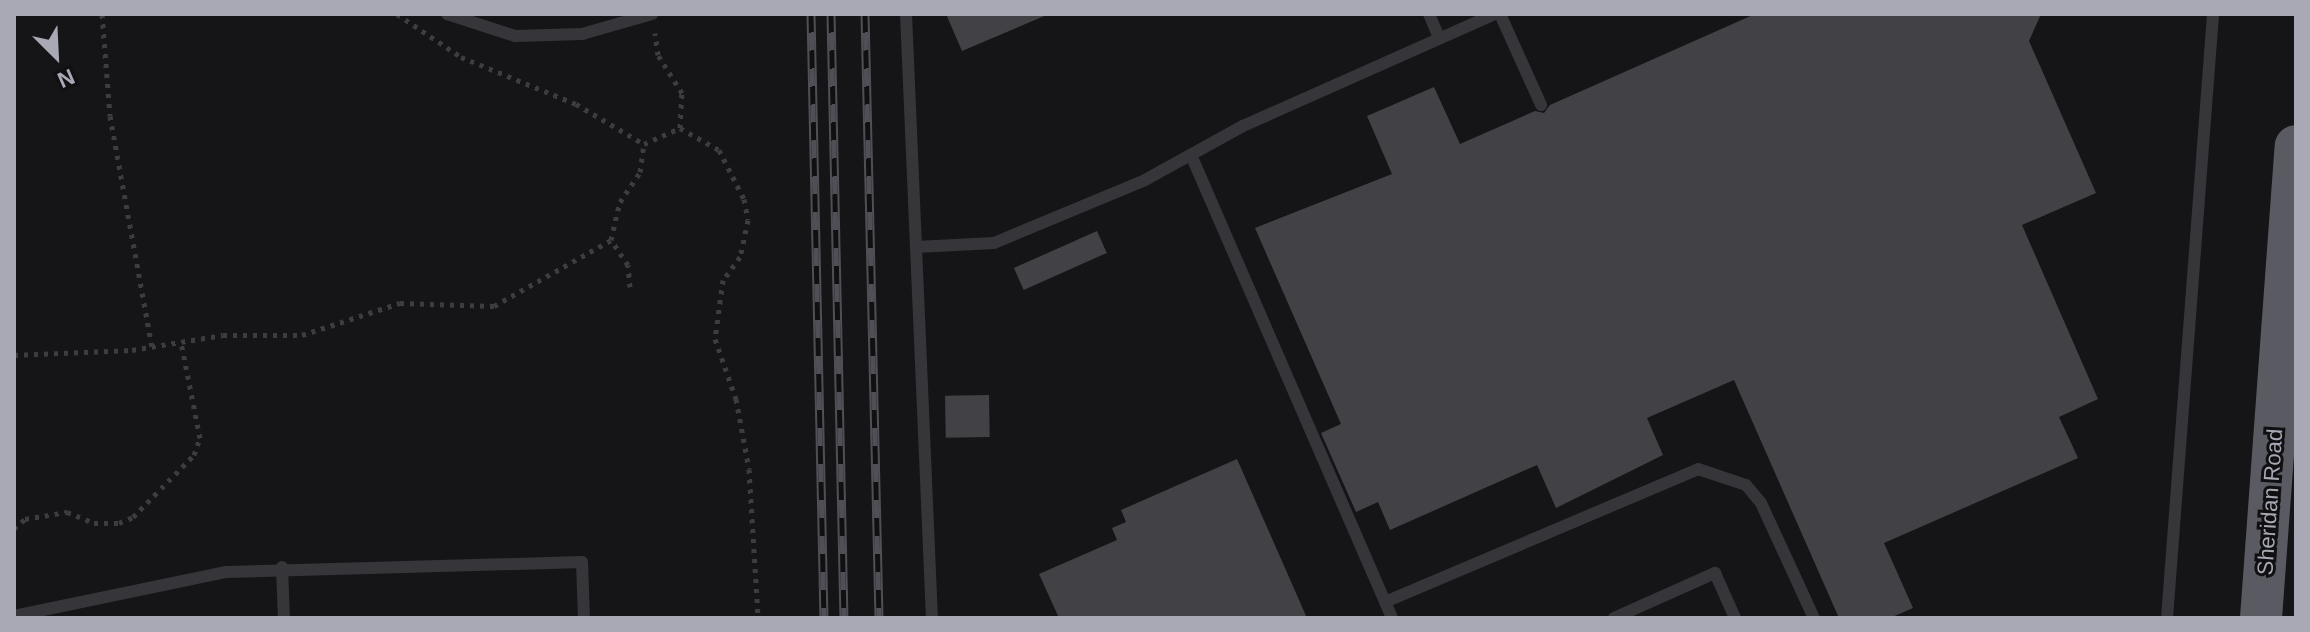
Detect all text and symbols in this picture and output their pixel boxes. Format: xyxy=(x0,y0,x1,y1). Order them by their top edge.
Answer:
north arrow xyxy=(16,16,96,96)
text: N xyxy=(54,64,78,93)
street label: Sheridan Road xyxy=(2252,428,2288,576)

